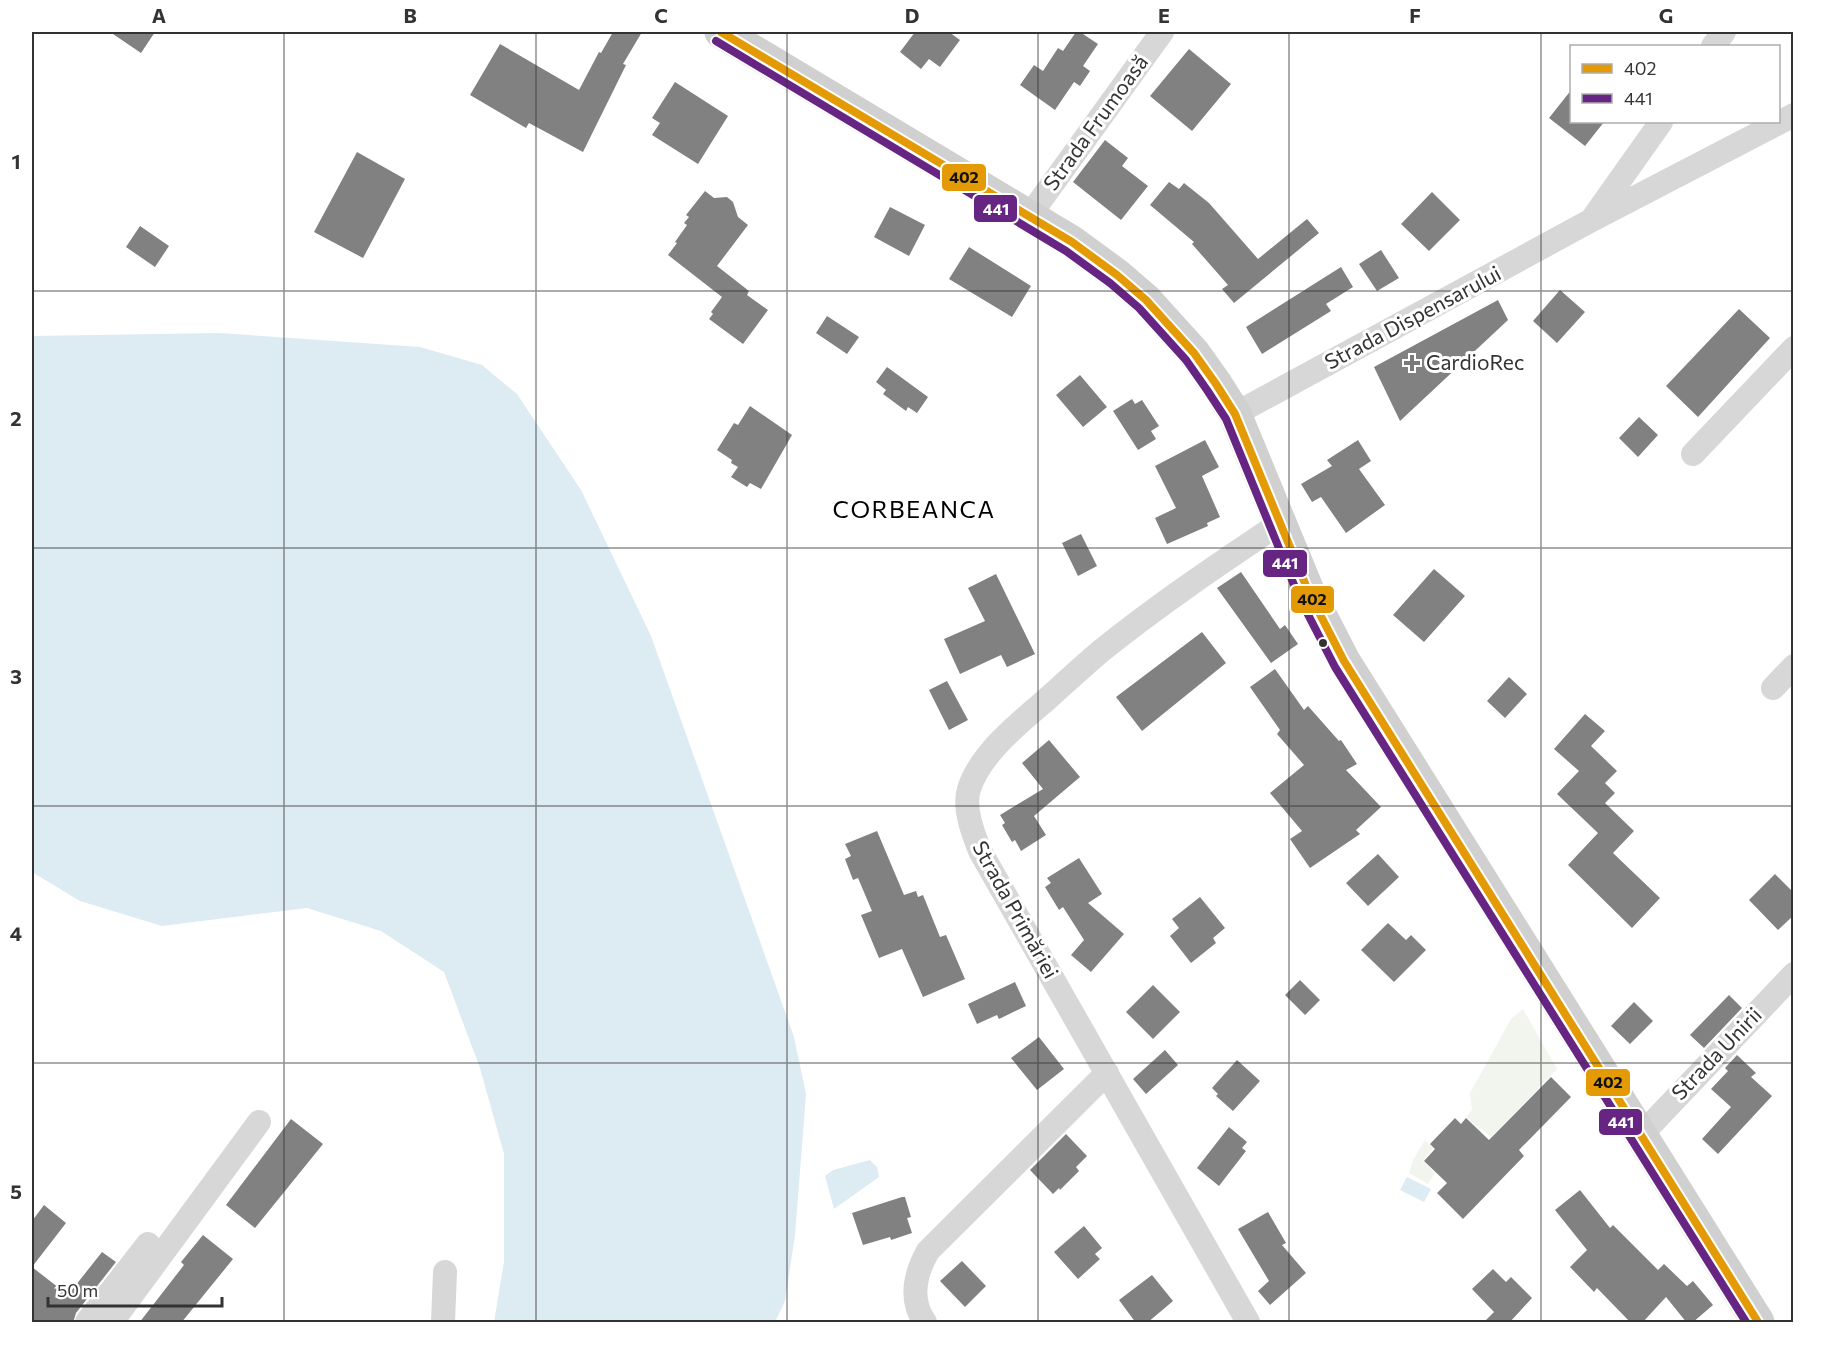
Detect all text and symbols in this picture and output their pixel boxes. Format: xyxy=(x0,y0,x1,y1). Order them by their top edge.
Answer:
text: A xyxy=(152,3,166,27)
text: B xyxy=(403,3,417,27)
text: C xyxy=(654,3,668,27)
text: D xyxy=(905,3,919,27)
text: E xyxy=(1158,3,1170,27)
text: F xyxy=(1409,3,1421,27)
text: G xyxy=(1659,3,1673,27)
legend xyxy=(1570,45,1780,123)
street label: Strada Frumoasă xyxy=(1037,50,1152,195)
text: 402 xyxy=(1624,57,1656,79)
text: 441 xyxy=(1624,87,1653,109)
text: 1 xyxy=(11,149,21,173)
line badge: 402 xyxy=(941,163,987,192)
text: 402 xyxy=(949,167,979,186)
line badge: 441 xyxy=(973,194,1018,223)
text: 441 xyxy=(983,199,1009,218)
street label: Strada Dispensarului xyxy=(1320,260,1505,374)
place label: CardioRec xyxy=(1426,349,1524,374)
marker: CardioRec xyxy=(1403,354,1421,372)
text: 2 xyxy=(10,406,22,430)
district label: CORBEANCA xyxy=(832,494,996,523)
line badge: 441 xyxy=(1262,549,1308,578)
text: 441 xyxy=(1272,553,1298,572)
line badge: 402 xyxy=(1290,585,1335,614)
text: 402 xyxy=(1297,589,1327,608)
unlabelled marker xyxy=(1317,637,1329,649)
text: 3 xyxy=(10,664,22,688)
street label: Strada Primăriei xyxy=(968,836,1064,982)
text: 4 xyxy=(10,921,22,945)
street label: Strada Unirii xyxy=(1666,1001,1766,1104)
line badge: 402 xyxy=(1585,1068,1631,1097)
text: 402 xyxy=(1593,1072,1623,1091)
line badge: 441 xyxy=(1598,1108,1643,1136)
text: 441 xyxy=(1608,1112,1634,1131)
text: 5 xyxy=(10,1179,22,1203)
scale bar xyxy=(48,1270,222,1308)
text: 50 m xyxy=(57,1279,98,1301)

